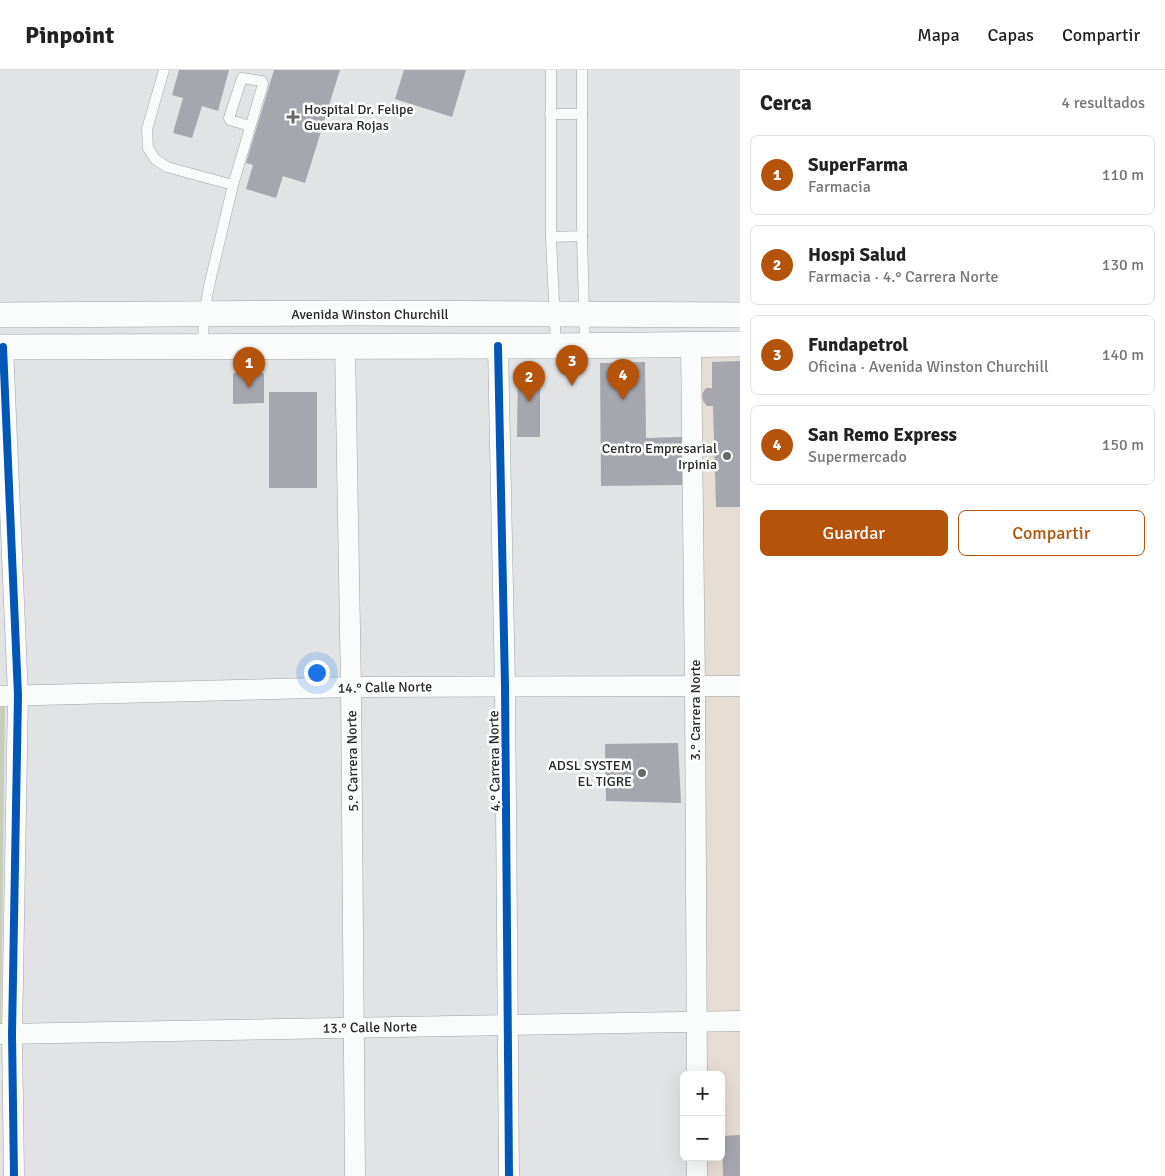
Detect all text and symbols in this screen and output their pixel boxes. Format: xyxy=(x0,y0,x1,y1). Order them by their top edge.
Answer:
text: Pinpoint xyxy=(25,20,114,50)
text: Mapa xyxy=(917,24,960,46)
text: Capas xyxy=(988,24,1034,46)
text: Compartir xyxy=(1062,24,1140,46)
text: Cerca xyxy=(760,90,812,116)
text: 4 resultados xyxy=(1062,93,1145,113)
place label: Hospital Dr. Felipe Guevara Rojas xyxy=(304,101,413,134)
marker: Hospital Dr. Felipe Guevara Rojas xyxy=(286,110,300,124)
text: SuperFarma xyxy=(808,153,908,177)
text: 1 xyxy=(773,165,781,185)
text: 110 m xyxy=(1102,165,1144,185)
text: Farmacia xyxy=(808,177,871,197)
text: Hospi Salud xyxy=(808,243,906,267)
text: 2 xyxy=(773,255,781,275)
text: 130 m xyxy=(1102,255,1144,275)
text: Farmacia · 4.° Carrera Norte xyxy=(808,267,998,287)
street label: Avenida Winston Churchill xyxy=(291,306,449,323)
text: Fundapetrol xyxy=(808,333,908,357)
pin: 3 xyxy=(556,345,588,386)
text: 3 xyxy=(773,345,781,365)
text: 140 m xyxy=(1102,345,1144,365)
pin: 1 xyxy=(233,347,265,388)
text: Oficina · Avenida Winston Churchill xyxy=(808,357,1049,377)
pin: 4 xyxy=(607,359,639,400)
pin: 2 xyxy=(513,361,545,402)
text: San Remo Express xyxy=(808,423,957,447)
text: 4 xyxy=(773,435,781,455)
text: 150 m xyxy=(1102,435,1144,455)
place label: Centro Empresarial Irpinia xyxy=(602,440,717,473)
text: Supermercado xyxy=(808,447,907,467)
marker: Centro Empresarial Irpinia xyxy=(721,450,733,462)
button: Guardar xyxy=(760,510,948,556)
button: Compartir xyxy=(958,510,1145,556)
street label: 3.° Carrera Norte xyxy=(687,659,704,761)
your location xyxy=(304,660,330,686)
street label: 14.° Calle Norte xyxy=(338,678,432,697)
street label: 5.° Carrera Norte xyxy=(343,710,362,812)
street label: 4.° Carrera Norte xyxy=(485,710,504,812)
place label: ADSL SYSTEM EL TIGRE xyxy=(548,757,632,790)
marker: ADSL SYSTEM EL TIGRE xyxy=(636,767,648,779)
street label: 13.° Calle Norte xyxy=(323,1018,417,1037)
map controls xyxy=(680,1071,725,1161)
button: + xyxy=(680,1071,725,1116)
button: − xyxy=(680,1116,725,1161)

